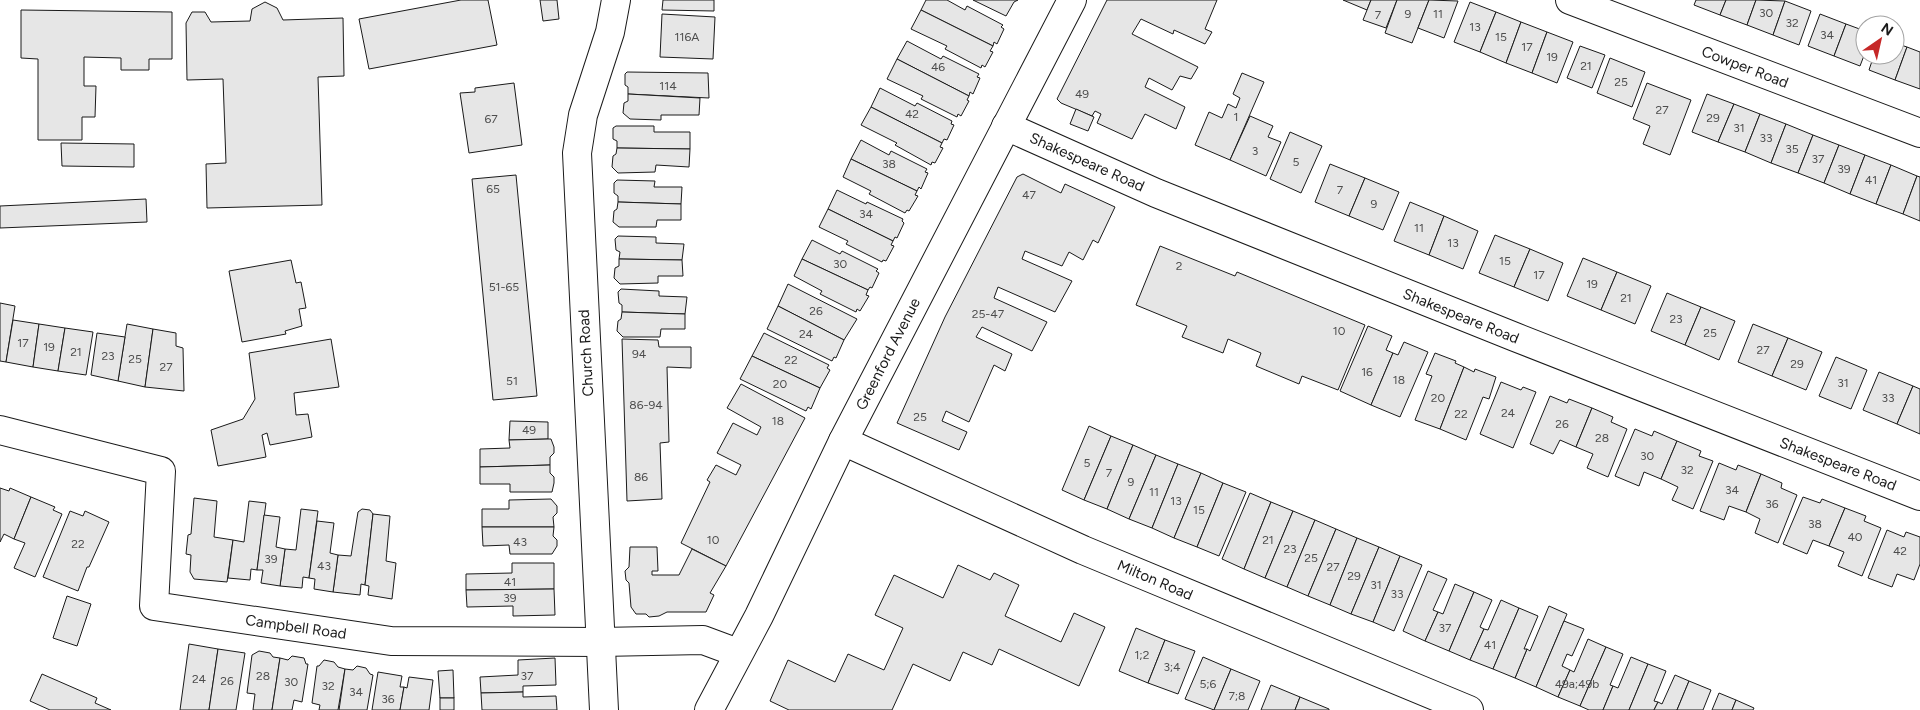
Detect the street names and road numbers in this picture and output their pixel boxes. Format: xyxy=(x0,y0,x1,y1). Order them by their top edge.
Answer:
street label: Cowper Road xyxy=(1699,42,1791,92)
street label: Shakespeare Road xyxy=(1027,129,1147,195)
street label: Shakespeare Road xyxy=(1400,284,1522,348)
street label: Greenford Avenue xyxy=(852,295,924,413)
street label: Church Road xyxy=(575,309,597,397)
street label: Shakespeare Road xyxy=(1777,433,1899,495)
street label: Milton Road xyxy=(1114,556,1196,604)
street label: Campbell Road xyxy=(244,611,348,643)

